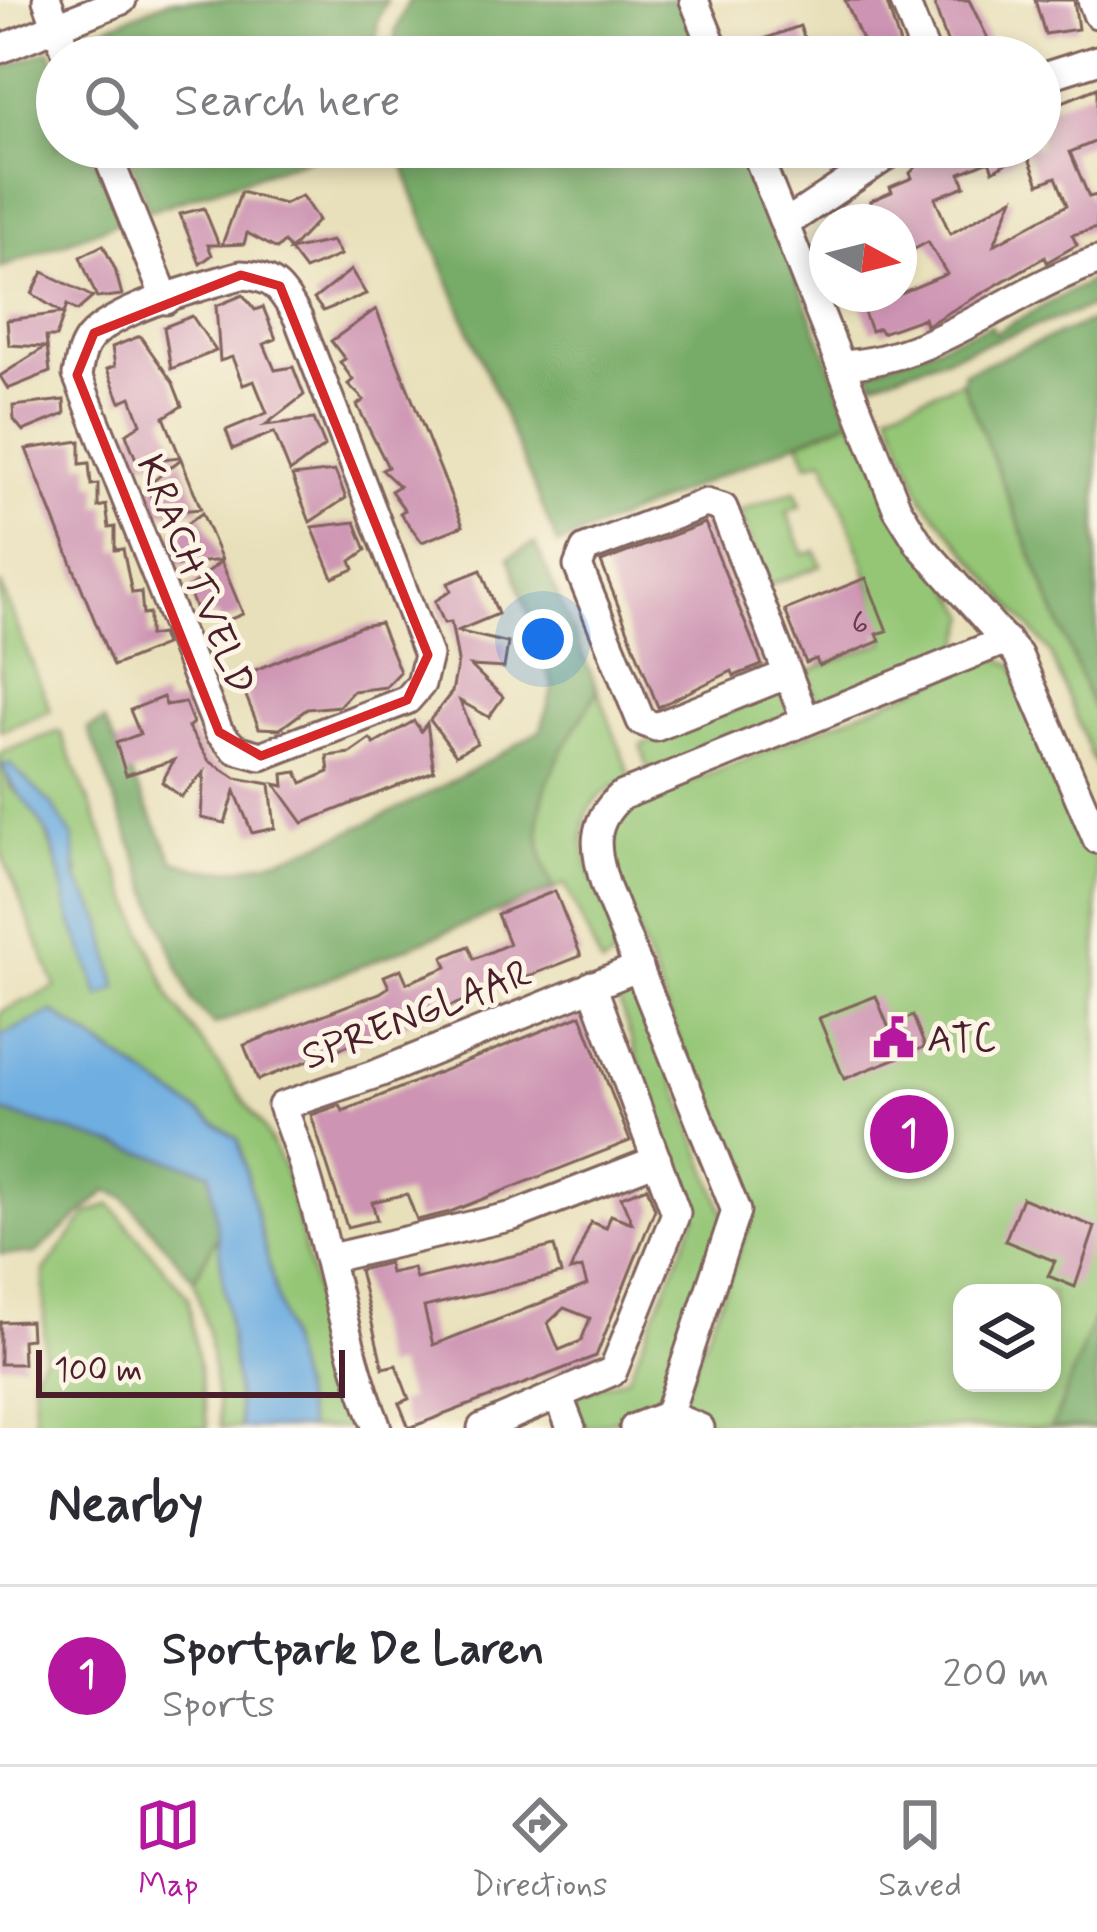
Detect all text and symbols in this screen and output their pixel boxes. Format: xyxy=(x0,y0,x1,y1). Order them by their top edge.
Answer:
search box xyxy=(36,36,1061,168)
icon: search xyxy=(78,69,144,135)
text: Search here xyxy=(174,73,401,132)
north arrow xyxy=(809,204,917,312)
street label: KRACHTVELD xyxy=(123,448,265,702)
house number: 6 xyxy=(852,602,868,646)
your location xyxy=(513,609,573,669)
street label: SPRENGLAAR xyxy=(295,949,539,1083)
public building icon: ATC xyxy=(870,1014,916,1060)
place label: ATC xyxy=(927,1015,996,1066)
pin: 1 xyxy=(870,1089,948,1179)
map controls xyxy=(953,1284,1061,1392)
button: layers xyxy=(953,1284,1061,1392)
scale bar xyxy=(36,1344,345,1397)
text: 100 m xyxy=(54,1349,143,1393)
text: Nearby xyxy=(48,1473,203,1539)
text: Sportpark De Laren xyxy=(162,1621,544,1680)
text: 1 xyxy=(78,1650,96,1701)
text: 200 m xyxy=(943,1650,1049,1701)
text: Sports xyxy=(162,1680,275,1731)
tab: Map xyxy=(135,1792,201,1908)
tab: Directions xyxy=(472,1792,608,1908)
tab: Saved xyxy=(878,1792,962,1908)

